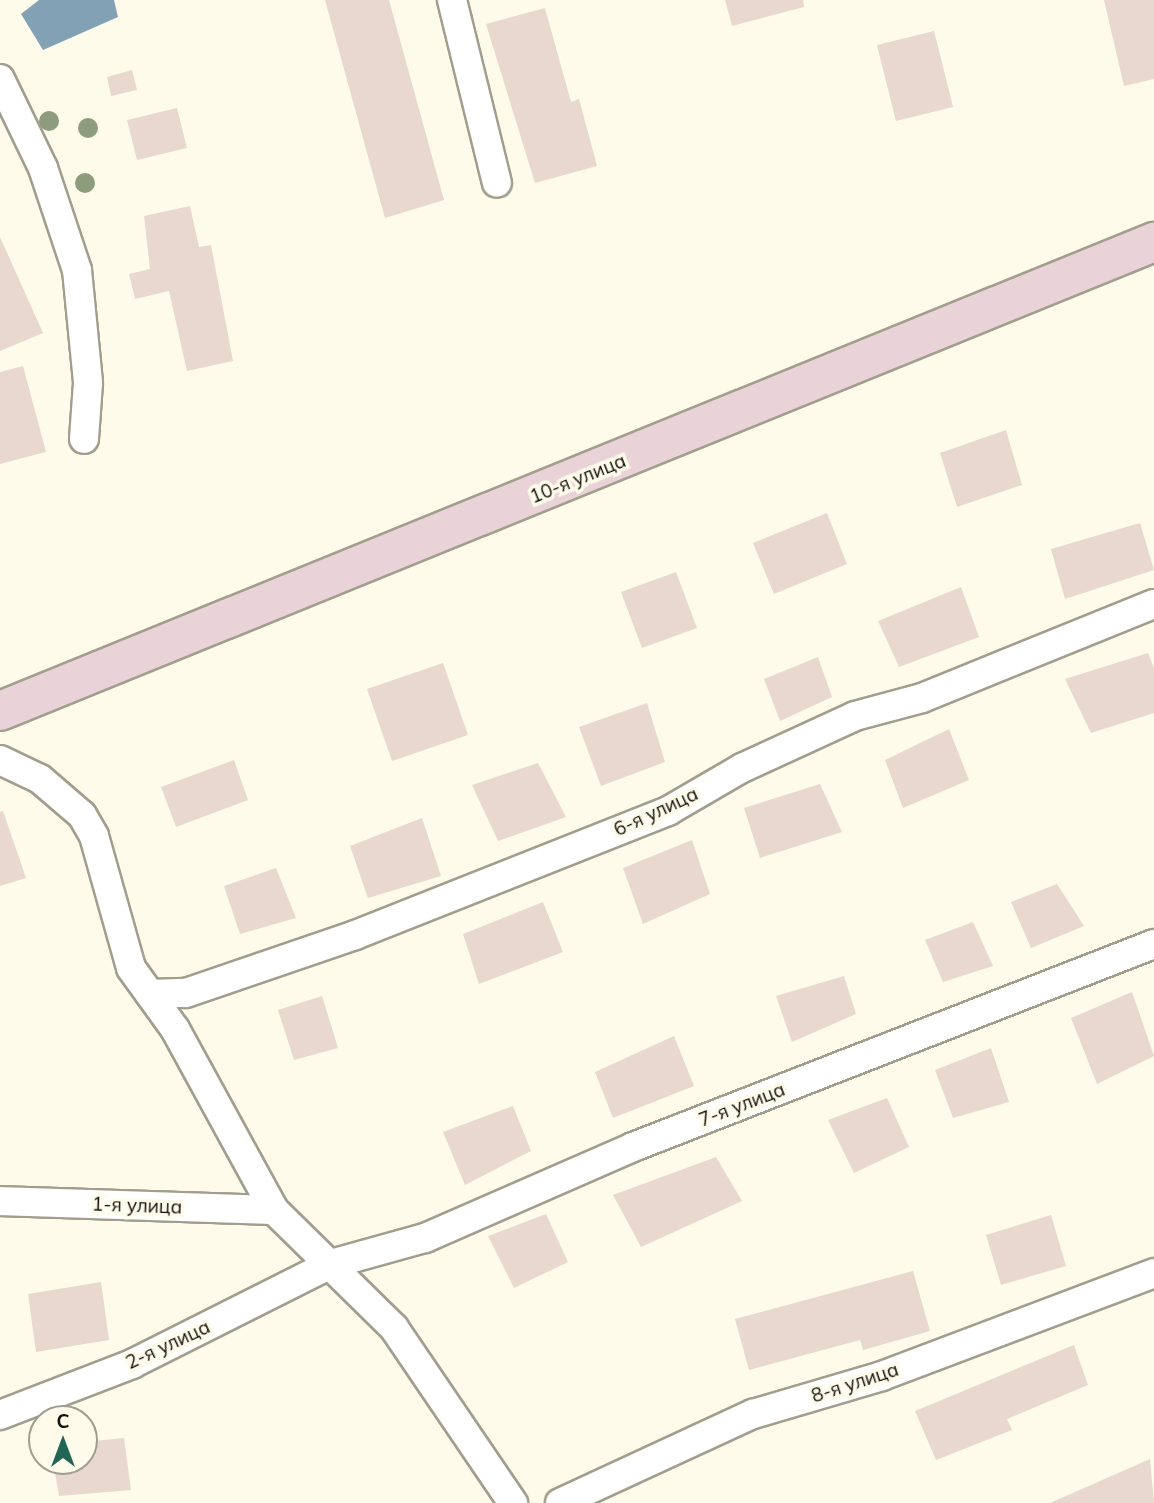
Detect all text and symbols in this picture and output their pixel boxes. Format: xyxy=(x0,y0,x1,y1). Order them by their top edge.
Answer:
street label: 10-я улица xyxy=(527,449,629,509)
street label: 6-я улица xyxy=(610,783,702,841)
street label: 7-я улица xyxy=(696,1078,788,1132)
street label: 1-я улица xyxy=(91,1193,183,1219)
street label: 2-я улица xyxy=(122,1316,214,1374)
street label: 8-я улица xyxy=(809,1358,901,1408)
north arrow xyxy=(28,1405,98,1475)
text: С xyxy=(56,1409,70,1433)

